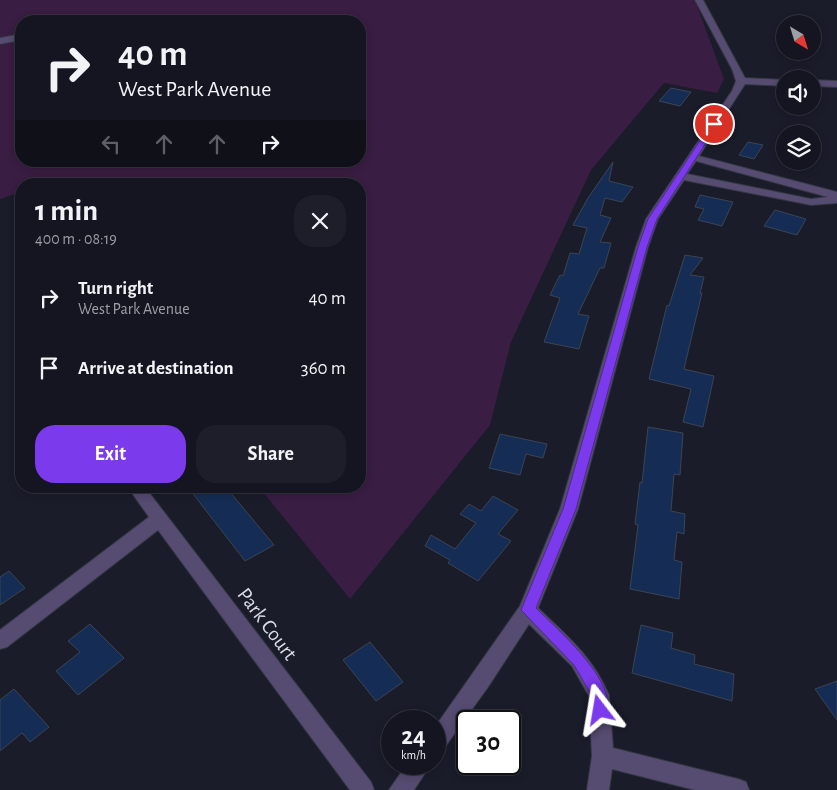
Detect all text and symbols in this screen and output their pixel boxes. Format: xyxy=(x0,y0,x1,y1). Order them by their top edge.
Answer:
north arrow xyxy=(776,15,821,60)
map controls xyxy=(776,15,821,170)
icon: right xyxy=(35,35,100,100)
text: 40 m xyxy=(118,37,187,72)
button: sound xyxy=(776,70,821,115)
text: West Park Avenue xyxy=(118,78,271,100)
pin xyxy=(693,103,735,145)
icon: arrive xyxy=(700,110,728,138)
button: layers xyxy=(776,125,821,170)
icon: left xyxy=(97,130,125,158)
icon: ahead xyxy=(150,130,178,158)
icon: ahead xyxy=(203,130,231,158)
icon: right xyxy=(256,130,284,158)
button: close xyxy=(294,195,346,247)
text: 1 min xyxy=(35,196,98,226)
text: 400 m · 08:19 xyxy=(35,231,117,247)
text: Turn right xyxy=(78,279,153,298)
icon: right xyxy=(35,284,63,312)
text: 40 m xyxy=(308,289,346,308)
text: West Park Avenue xyxy=(78,301,190,317)
icon: arrive xyxy=(35,354,63,382)
text: Arrive at destination xyxy=(78,359,234,378)
text: 360 m xyxy=(301,359,346,378)
button: Exit xyxy=(35,425,186,483)
button: Share xyxy=(196,425,346,483)
street label: Park Court xyxy=(233,584,301,664)
position arrow xyxy=(573,683,625,735)
speed limit sign: 30 xyxy=(456,710,521,775)
text: 24 xyxy=(401,724,426,749)
text: km/h xyxy=(401,749,426,761)

